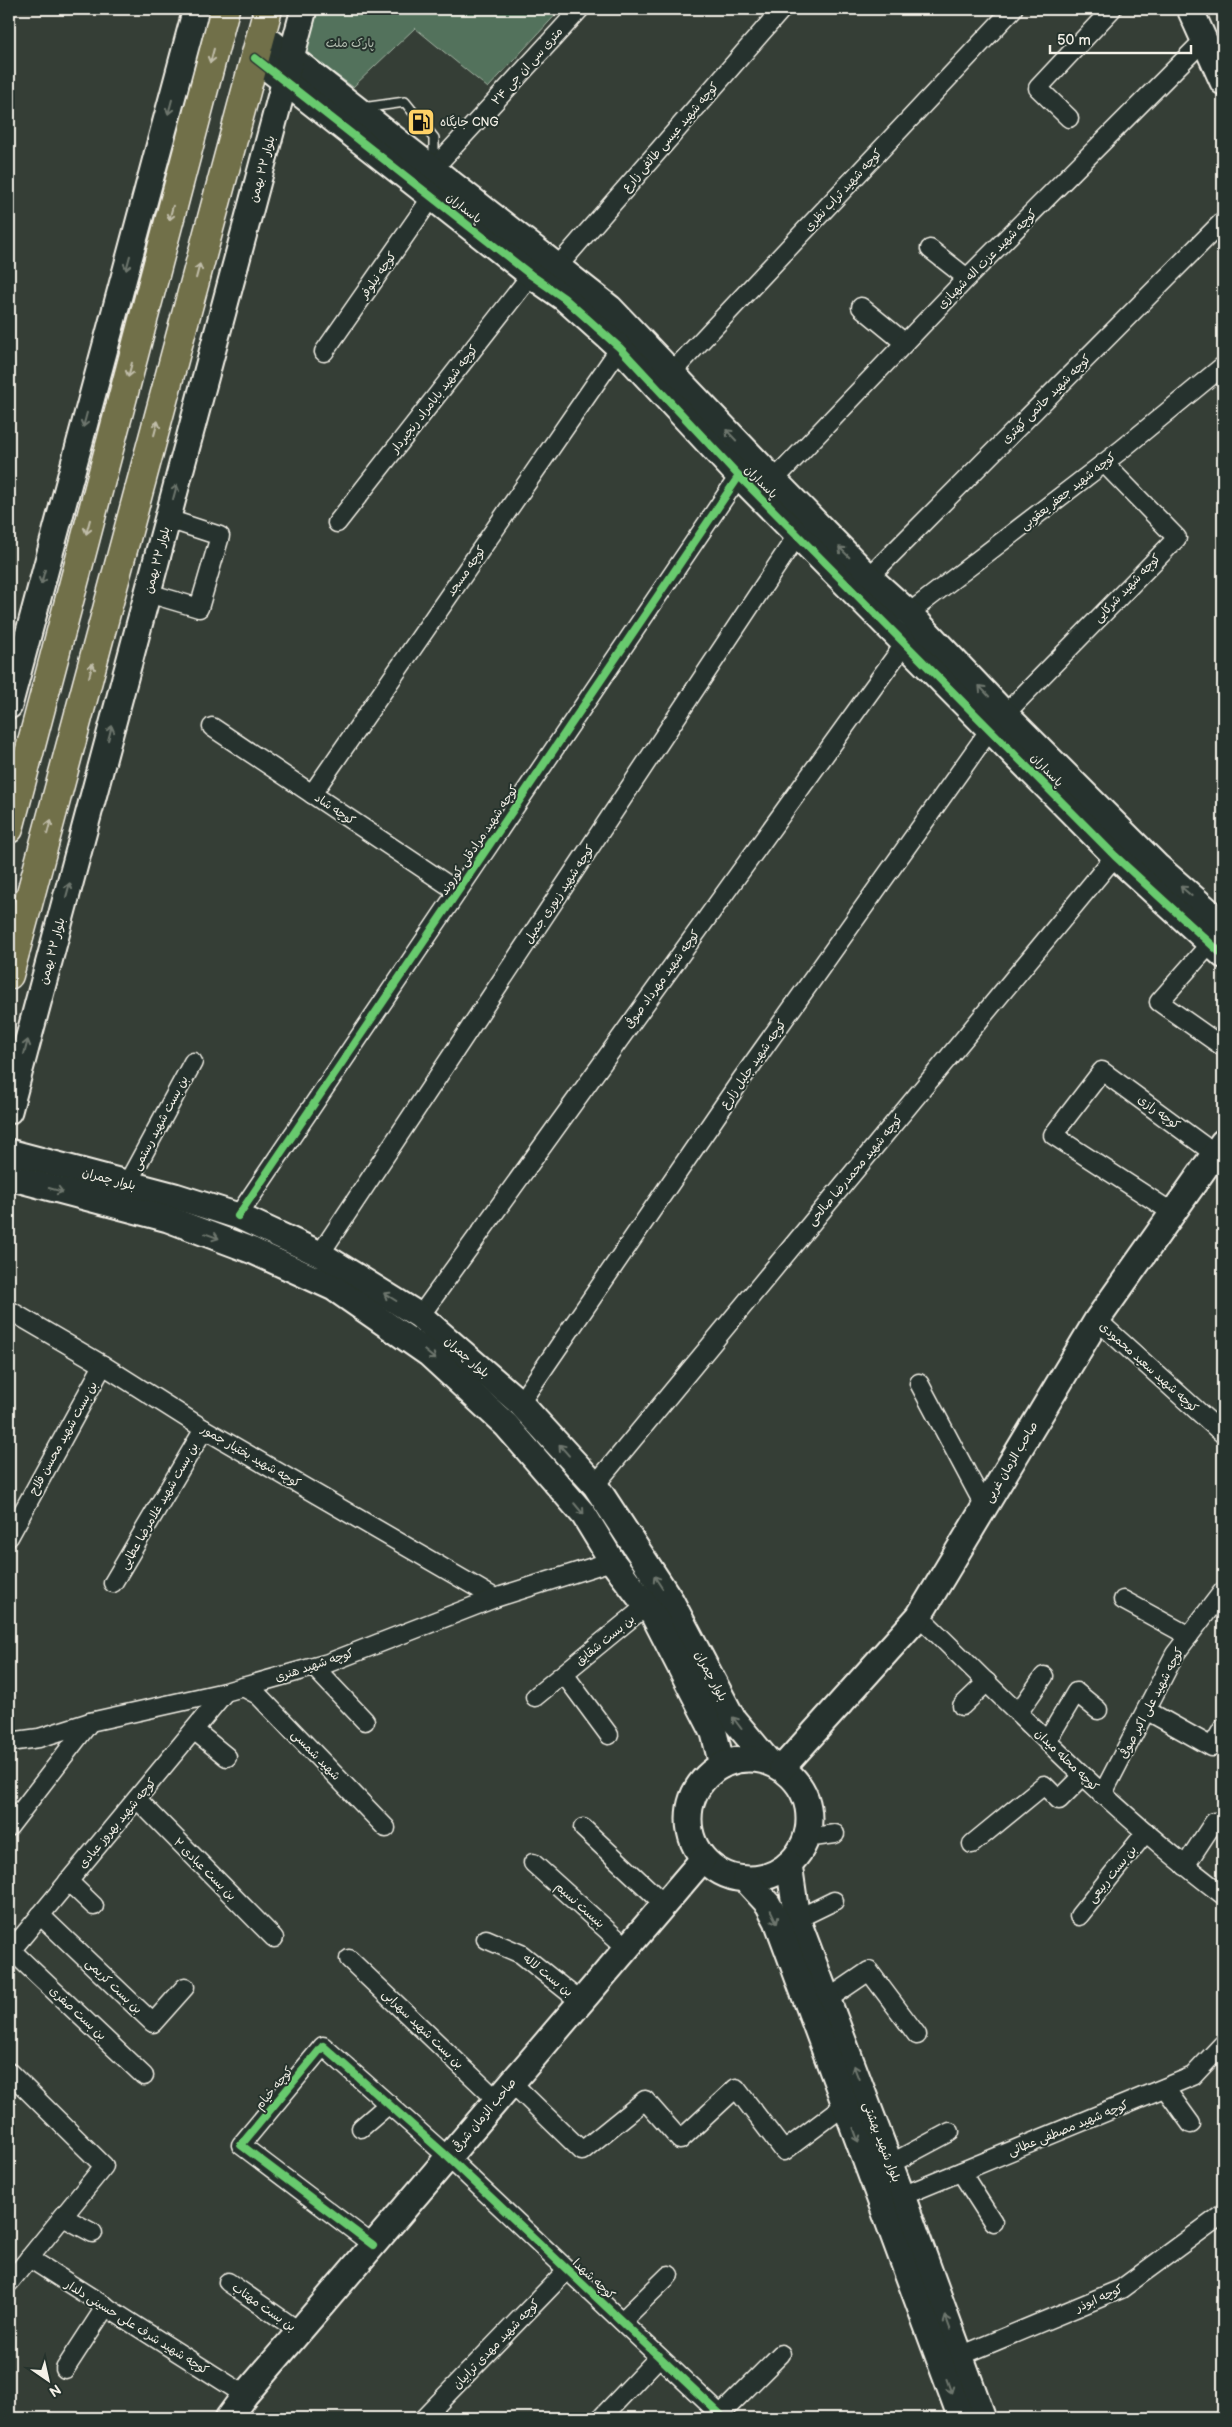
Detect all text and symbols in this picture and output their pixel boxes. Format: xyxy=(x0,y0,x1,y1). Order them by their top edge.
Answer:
scale bar xyxy=(1050,22,1191,54)
street label: ۲۴ متری سی ان جی xyxy=(488,24,566,108)
text: 50 m xyxy=(1057,31,1091,50)
park label: پارک ملت xyxy=(326,36,374,51)
one-way arrow xyxy=(207,47,217,63)
street label: کوچه شهید عیسی طائفی زارع xyxy=(619,79,723,196)
one-way arrow xyxy=(165,98,174,114)
fuel station icon: جایگاه CNG xyxy=(406,107,436,137)
place label: جایگاه CNG xyxy=(440,115,499,130)
street label: بلوار ۲۲ بهمن xyxy=(246,134,279,204)
street label: کوچه شهید تراب نظری xyxy=(801,146,885,235)
street label: پاسداران xyxy=(443,190,484,227)
one-way arrow xyxy=(166,205,175,221)
street label: کوچه شهید عزت اله شهبازی xyxy=(934,206,1040,312)
street label: کوچه نیلوفر xyxy=(356,249,400,302)
one-way arrow xyxy=(122,255,132,271)
one-way arrow xyxy=(194,264,203,280)
street label: کوچه شهید بابامراد رنجبردار xyxy=(387,342,481,457)
street label: کوچه شهید حاتمی کهتری xyxy=(999,352,1094,447)
one-way arrow xyxy=(124,362,134,378)
one-way arrow xyxy=(80,412,90,428)
one-way arrow xyxy=(151,421,161,437)
one-way arrow xyxy=(725,428,737,441)
street label: کوچه شهید جعفر یعقوبی xyxy=(1018,449,1119,533)
street label: پاسداران xyxy=(741,463,780,502)
one-way arrow xyxy=(171,484,181,500)
one-way arrow xyxy=(83,519,92,535)
street label: بلوار ۲۲ بهمن xyxy=(141,525,174,595)
street label: کوچه مسجد xyxy=(443,543,489,600)
one-way arrow xyxy=(838,545,850,558)
street label: کوچه شهید شرکایی xyxy=(1091,551,1164,626)
one-way arrow xyxy=(38,569,47,585)
one-way arrow xyxy=(87,662,96,678)
one-way arrow xyxy=(978,685,990,698)
one-way arrow xyxy=(106,726,116,742)
street label: پاسداران xyxy=(1027,750,1066,790)
street label: کوچه شهید مرادقلی کوروند xyxy=(437,782,522,898)
street label: کوچه شاد xyxy=(311,790,358,829)
one-way arrow xyxy=(44,819,54,835)
street label: کوچه شهید زیوری جمیل xyxy=(521,842,598,947)
one-way arrow xyxy=(64,883,73,899)
one-way arrow xyxy=(1180,886,1193,897)
street label: بلوار ۲۲ بهمن xyxy=(36,916,69,986)
street label: کوچه شهید مهرداد صوفی xyxy=(621,926,703,1032)
street label: کوچه شهید جلیل زارع xyxy=(717,1017,791,1112)
one-way arrow xyxy=(22,1040,31,1056)
street label: بن بست شهید رستمی xyxy=(129,1073,192,1173)
street label: کوچه رازی xyxy=(1135,1092,1183,1133)
street label: کوچه شهید محمدرضا صالحی xyxy=(805,1112,906,1229)
street label: بلوار چمران xyxy=(80,1165,137,1194)
one-way arrow xyxy=(47,1186,63,1195)
one-way arrow xyxy=(204,1232,219,1241)
one-way arrow xyxy=(383,1292,397,1302)
street label: کوچه شهید سعید محمودی xyxy=(1096,1319,1201,1416)
street label: بلوار چمران xyxy=(441,1334,492,1381)
one-way arrow xyxy=(423,1349,436,1360)
street label: بن بست شهید محسن فلاح xyxy=(26,1379,102,1498)
street label: صاحب الزمان غربی xyxy=(981,1419,1042,1506)
street label: کوچه شهید بختیار جمور xyxy=(197,1421,303,1491)
street label: بن بست شهید غلامرضا عطایی xyxy=(117,1440,202,1572)
one-way arrow xyxy=(558,1443,570,1456)
one-way arrow xyxy=(573,1503,584,1516)
one-way arrow xyxy=(653,1575,663,1589)
street label: بن بست شقایق xyxy=(573,1612,638,1669)
street label: کوچه شهید علی اکبر صوفی xyxy=(1115,1645,1187,1761)
street label: کوچه شهید هنری xyxy=(273,1646,355,1685)
street label: بلوار چمران xyxy=(691,1649,730,1704)
one-way arrow xyxy=(732,1717,743,1730)
street label: کوچه محله میدان xyxy=(1031,1726,1102,1795)
street label: شهید شمسی xyxy=(288,1727,343,1784)
street label: کوچه شهید بهروز عبادی xyxy=(75,1775,160,1872)
street label: بن بست عبادی ۲ xyxy=(170,1835,239,1904)
street label: بن بست ربیعی xyxy=(1085,1843,1140,1906)
street label: بنبست نسیم xyxy=(551,1879,607,1932)
one-way arrow xyxy=(770,1909,780,1924)
street label: بن بست لاله xyxy=(520,1951,576,2000)
street label: بن بست کریمی xyxy=(82,1956,145,2017)
street label: بن بست صفری xyxy=(46,1983,109,2043)
street label: بن بست شهید سهرابی xyxy=(379,1987,466,2072)
street label: کوچه خیام xyxy=(252,2064,297,2114)
one-way arrow xyxy=(850,2065,860,2080)
street label: صاحب الزمان شرقی xyxy=(449,2075,520,2155)
street label: کوچه شهید مصطفی عطائی xyxy=(1006,2097,1131,2159)
street label: بلوار شهید بهشتی xyxy=(859,2100,904,2184)
one-way arrow xyxy=(852,2127,861,2142)
street label: کوچه شهدا xyxy=(569,2256,618,2303)
street label: کوچه شهید شرف علی حسینی دلدار xyxy=(61,2276,211,2378)
street label: بن بست مهتاب xyxy=(229,2280,298,2335)
street label: کوچه ابوذر xyxy=(1072,2281,1125,2316)
street label: کوچه شهید مهدی ترابیان xyxy=(450,2296,543,2392)
one-way arrow xyxy=(943,2316,952,2331)
north arrow xyxy=(22,2354,72,2404)
one-way arrow xyxy=(945,2377,954,2393)
text: N xyxy=(46,2380,64,2400)

